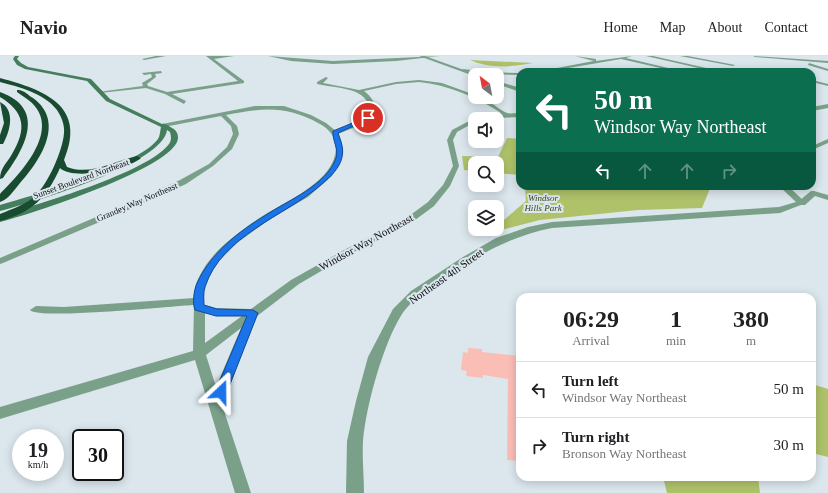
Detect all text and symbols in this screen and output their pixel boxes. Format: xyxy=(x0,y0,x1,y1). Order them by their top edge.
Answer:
text: Navio xyxy=(20,17,68,38)
text: Home xyxy=(604,20,638,35)
text: Map xyxy=(660,20,685,35)
text: About xyxy=(707,20,742,35)
text: Contact xyxy=(764,20,808,35)
north arrow xyxy=(468,68,504,104)
map controls xyxy=(468,68,504,236)
icon: left xyxy=(528,84,580,136)
text: 50 m xyxy=(594,84,652,115)
pin xyxy=(351,101,385,135)
icon: arrive xyxy=(357,107,379,129)
button: sound xyxy=(468,112,504,148)
text: Windsor Way Northeast xyxy=(594,117,766,137)
button: search xyxy=(468,156,504,192)
street label: Sunset Boulevard Northeast xyxy=(32,157,131,201)
icon: left xyxy=(592,160,614,182)
icon: ahead xyxy=(634,160,656,182)
icon: ahead xyxy=(676,160,698,182)
icon: right xyxy=(718,160,740,182)
street label: Grandey Way Northeast xyxy=(95,180,179,224)
park label: Windsor Hills Park xyxy=(523,193,563,213)
button: layers xyxy=(468,200,504,236)
street label: Windsor Way Northeast xyxy=(317,211,415,273)
street label: Northeast 4th Street xyxy=(407,246,485,306)
text: 06:29 xyxy=(563,306,619,332)
text: 1 xyxy=(670,306,682,332)
text: 380 xyxy=(733,306,769,332)
text: Arrival xyxy=(572,333,610,348)
text: min xyxy=(666,333,686,348)
text: m xyxy=(746,333,756,348)
position arrow xyxy=(200,371,242,413)
text: Turn left xyxy=(562,373,619,389)
icon: left xyxy=(528,379,550,401)
text: 50 m xyxy=(774,381,804,397)
text: Windsor Way Northeast xyxy=(562,390,687,405)
speed limit sign: 30 xyxy=(72,429,124,481)
text: Turn right xyxy=(562,429,629,445)
icon: right xyxy=(528,435,550,457)
text: 30 m xyxy=(774,437,804,453)
text: 19 xyxy=(28,439,48,461)
text: Bronson Way Northeast xyxy=(562,446,686,461)
text: km/h xyxy=(28,459,48,470)

